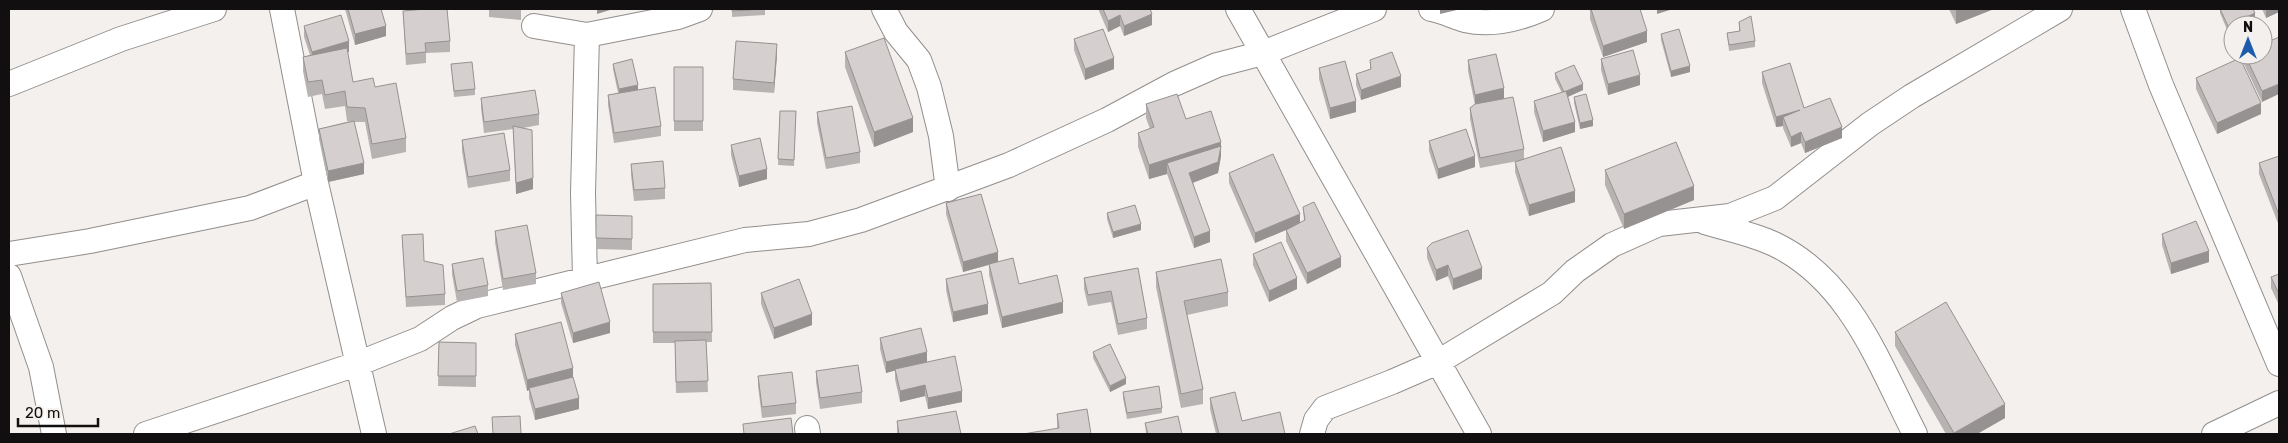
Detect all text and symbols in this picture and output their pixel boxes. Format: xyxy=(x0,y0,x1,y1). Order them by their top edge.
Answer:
north arrow xyxy=(2223,15,2273,65)
text: N xyxy=(2243,19,2253,36)
scale bar xyxy=(18,396,98,428)
text: 20 m xyxy=(25,404,60,422)

